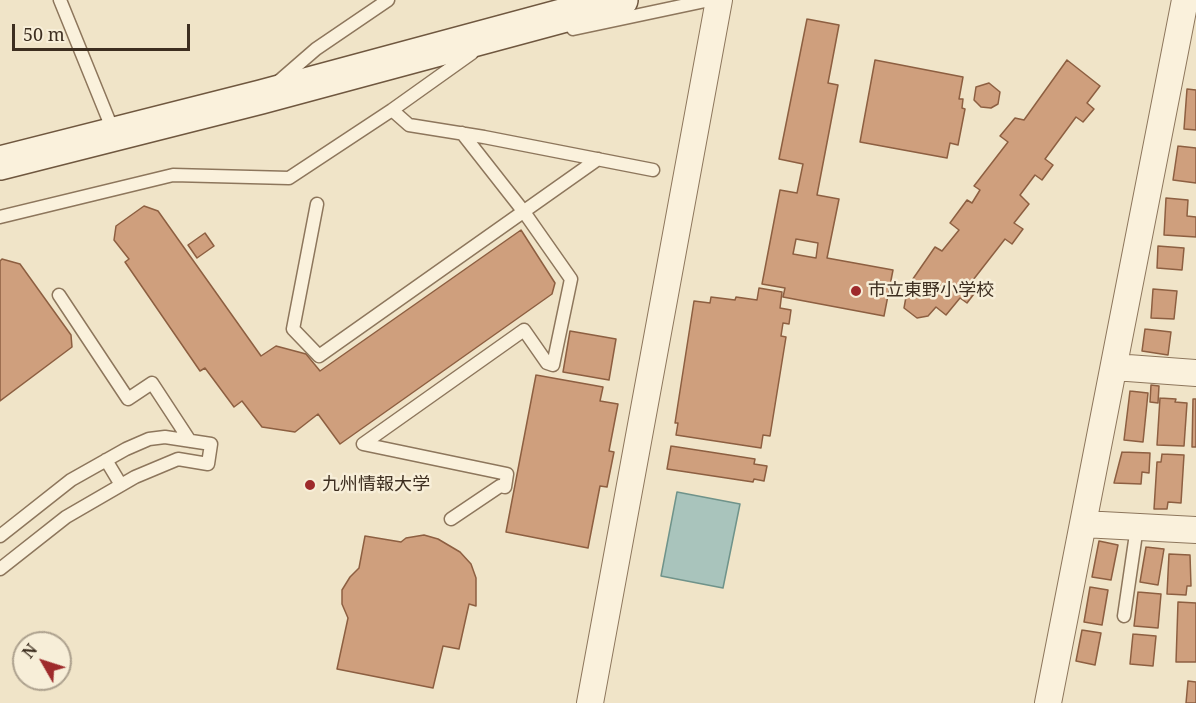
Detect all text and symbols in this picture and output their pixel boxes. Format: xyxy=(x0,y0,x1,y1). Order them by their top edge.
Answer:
scale bar xyxy=(15,12,194,50)
text: 50 m xyxy=(23,22,65,46)
place label: 市立東野小学校 xyxy=(868,280,994,302)
marker: 市立東野小学校 xyxy=(849,284,863,298)
place label: 九州情報大学 xyxy=(322,474,430,496)
marker: 九州情報大学 xyxy=(303,478,317,492)
north arrow xyxy=(12,631,72,691)
text: N xyxy=(17,639,42,663)

